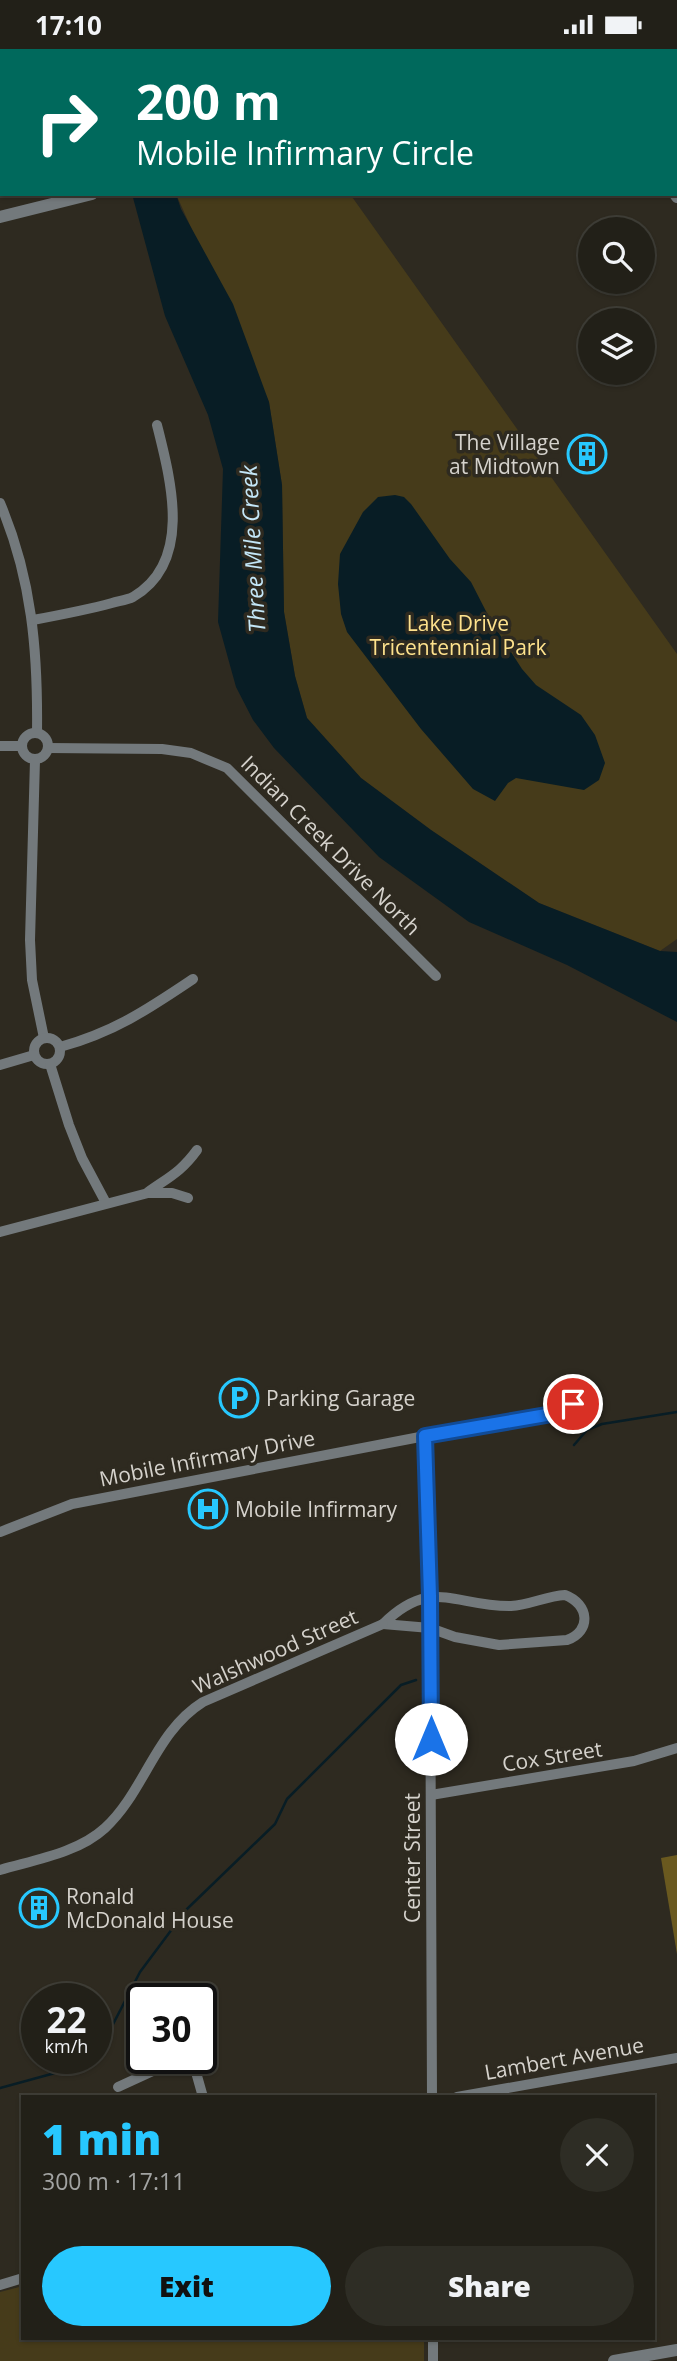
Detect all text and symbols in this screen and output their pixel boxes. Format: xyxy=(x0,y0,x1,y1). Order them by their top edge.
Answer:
text: 17:10 xyxy=(35,7,102,43)
text: 200 m xyxy=(136,68,281,134)
icon: right xyxy=(21,77,112,168)
text: Mobile Infirmary Circle xyxy=(136,131,474,174)
map controls xyxy=(578,217,655,385)
button: search xyxy=(578,217,655,294)
button: layers xyxy=(578,308,655,385)
place label: The Village at Midtown xyxy=(449,428,560,480)
building icon: The Village at Midtown xyxy=(566,433,608,475)
water label: Three Mile Creek xyxy=(232,464,272,634)
park label: Lake Drive Tricentennial Park xyxy=(370,609,546,661)
street label: Indian Creek Drive North xyxy=(235,749,427,941)
pin xyxy=(543,1374,603,1434)
parking icon: Parking Garage xyxy=(218,1377,260,1419)
place label: Parking Garage xyxy=(266,1384,415,1412)
icon: arrive xyxy=(554,1385,592,1423)
street label: Mobile Infirmary Drive xyxy=(97,1423,317,1493)
hospital icon: Mobile Infirmary xyxy=(187,1488,229,1530)
place label: Mobile Infirmary xyxy=(235,1495,398,1523)
street label: Walshwood Street xyxy=(188,1602,362,1700)
position arrow xyxy=(394,1702,468,1776)
street label: Cox Street xyxy=(500,1734,604,1778)
street label: Center Street xyxy=(398,1793,426,1923)
place label: Ronald McDonald House xyxy=(66,1882,234,1934)
building icon: Ronald McDonald House xyxy=(18,1887,60,1929)
speed limit sign: 30 xyxy=(126,1983,217,2074)
text: 22 xyxy=(46,1996,87,2043)
street label: Lambert Avenue xyxy=(482,2030,646,2086)
text: km/h xyxy=(45,2034,88,2058)
text: 1 min xyxy=(42,2110,161,2167)
button: close xyxy=(560,2118,634,2192)
text: 300 m · 17:11 xyxy=(42,2165,185,2197)
button: Exit xyxy=(42,2246,331,2326)
button: Share xyxy=(345,2246,634,2326)

